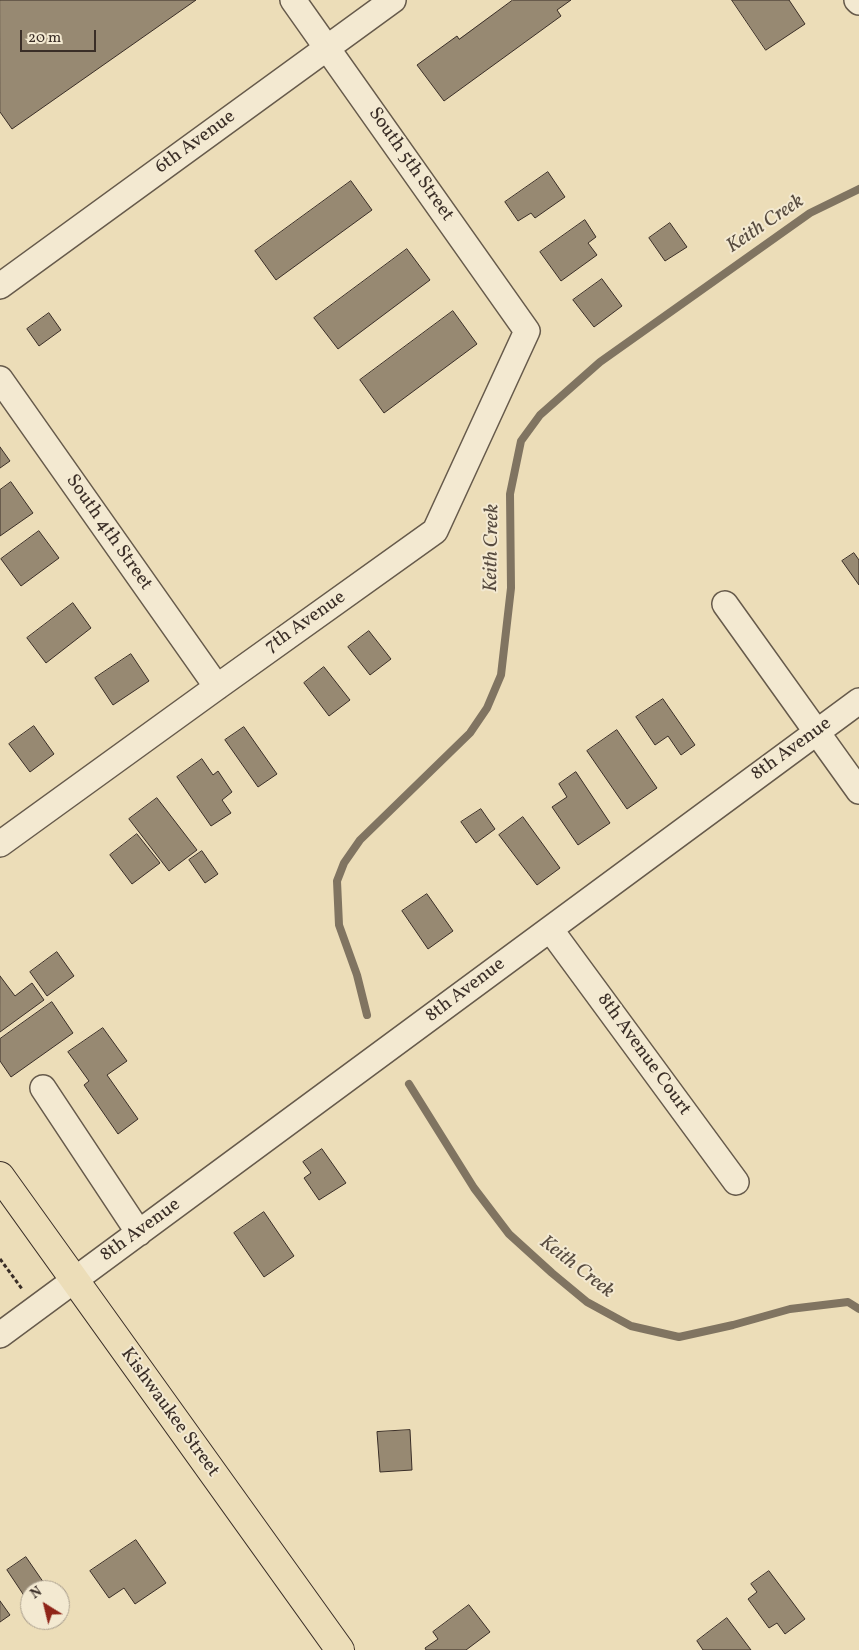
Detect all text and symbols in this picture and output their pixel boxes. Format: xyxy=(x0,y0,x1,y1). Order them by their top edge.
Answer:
scale bar xyxy=(22,20,99,52)
text: 20 m xyxy=(28,28,61,49)
street label: South 5th Street xyxy=(362,104,458,226)
street label: 6th Avenue xyxy=(151,106,241,180)
water label: Keith Creek xyxy=(723,190,809,260)
street label: South 4th Street xyxy=(60,471,156,595)
water label: Keith Creek xyxy=(480,504,506,592)
street label: 7th Avenue xyxy=(261,587,351,659)
street label: 8th Avenue xyxy=(747,713,837,787)
street label: 8th Avenue xyxy=(422,954,510,1028)
street label: 8th Avenue Court xyxy=(591,990,695,1120)
street label: 8th Avenue xyxy=(96,1194,186,1268)
water label: Keith Creek xyxy=(534,1231,618,1305)
street label: Kishwaukee Street xyxy=(115,1344,223,1482)
north arrow xyxy=(20,1580,70,1630)
text: N xyxy=(27,1583,46,1604)

